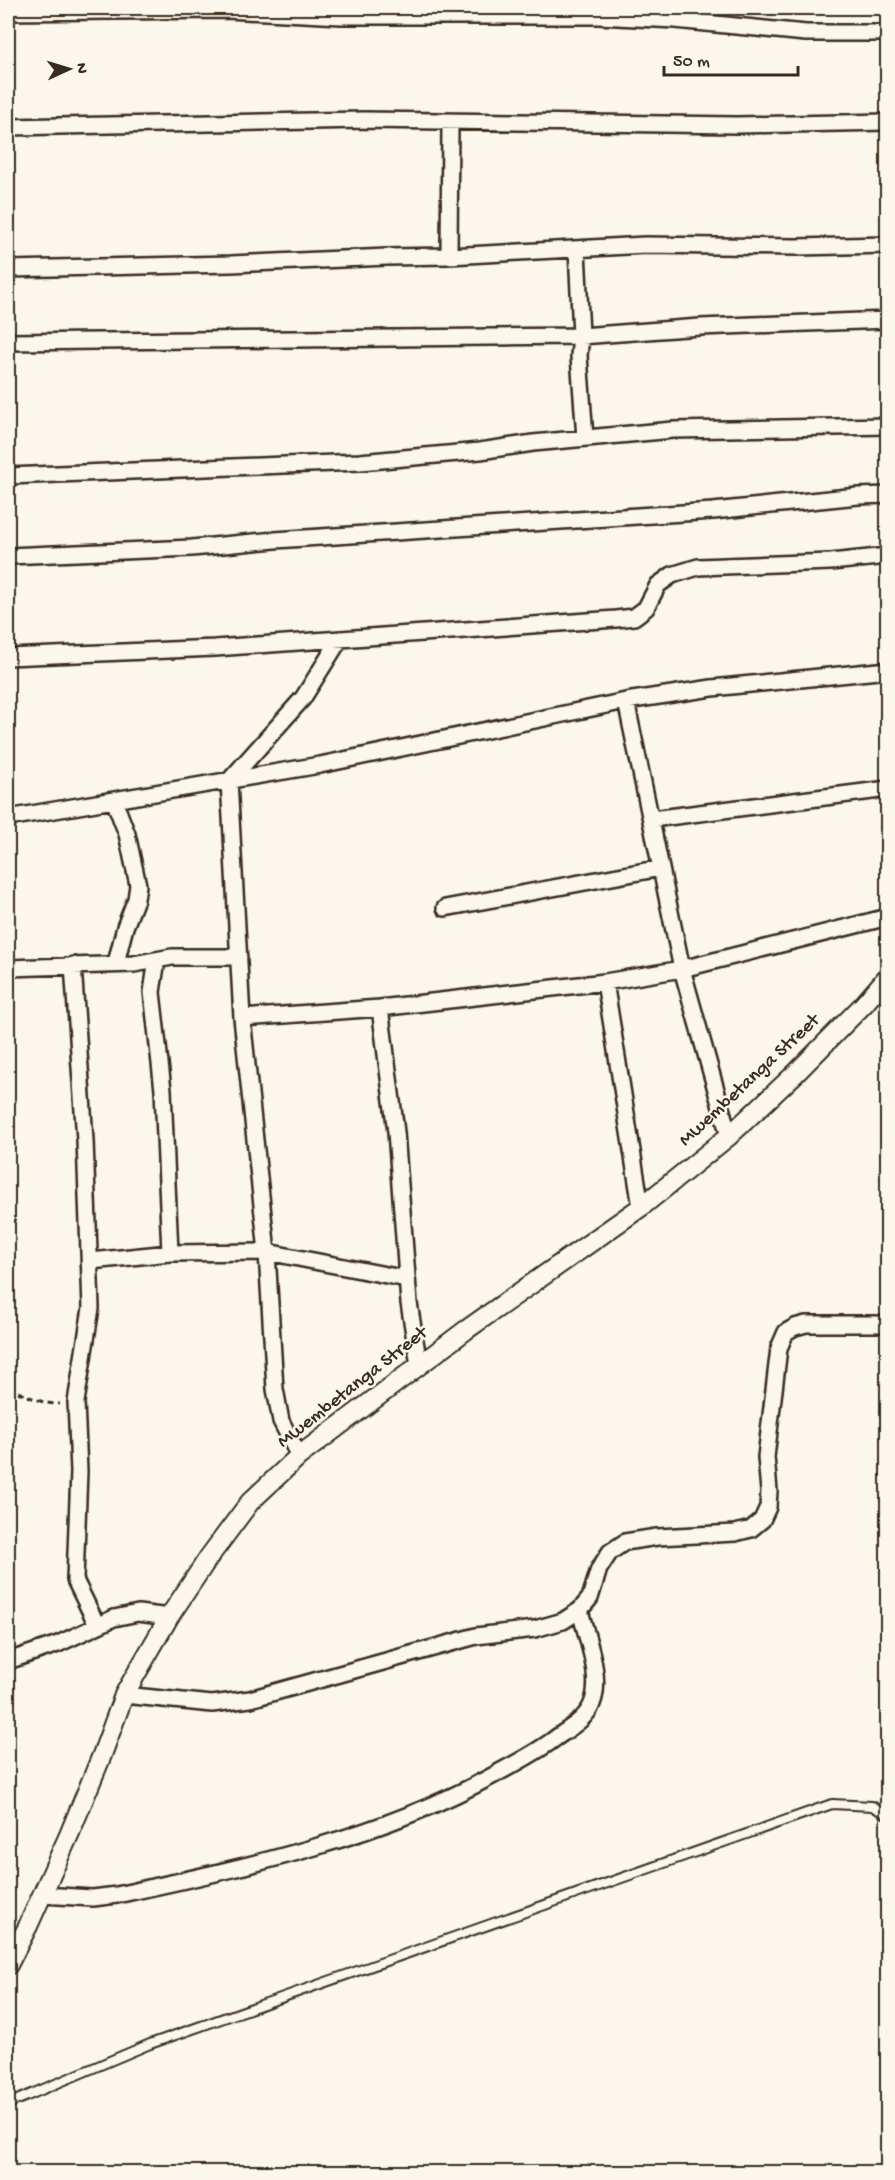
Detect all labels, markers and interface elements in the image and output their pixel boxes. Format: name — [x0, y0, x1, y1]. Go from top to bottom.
north arrow — [39, 39, 99, 99]
scale bar — [664, 39, 798, 77]
text: 50 m — [673, 52, 710, 73]
text: N — [71, 62, 90, 75]
street label: Mwembetanga Street — [675, 1009, 827, 1152]
street label: Mwembetanga Street — [273, 1321, 434, 1454]

